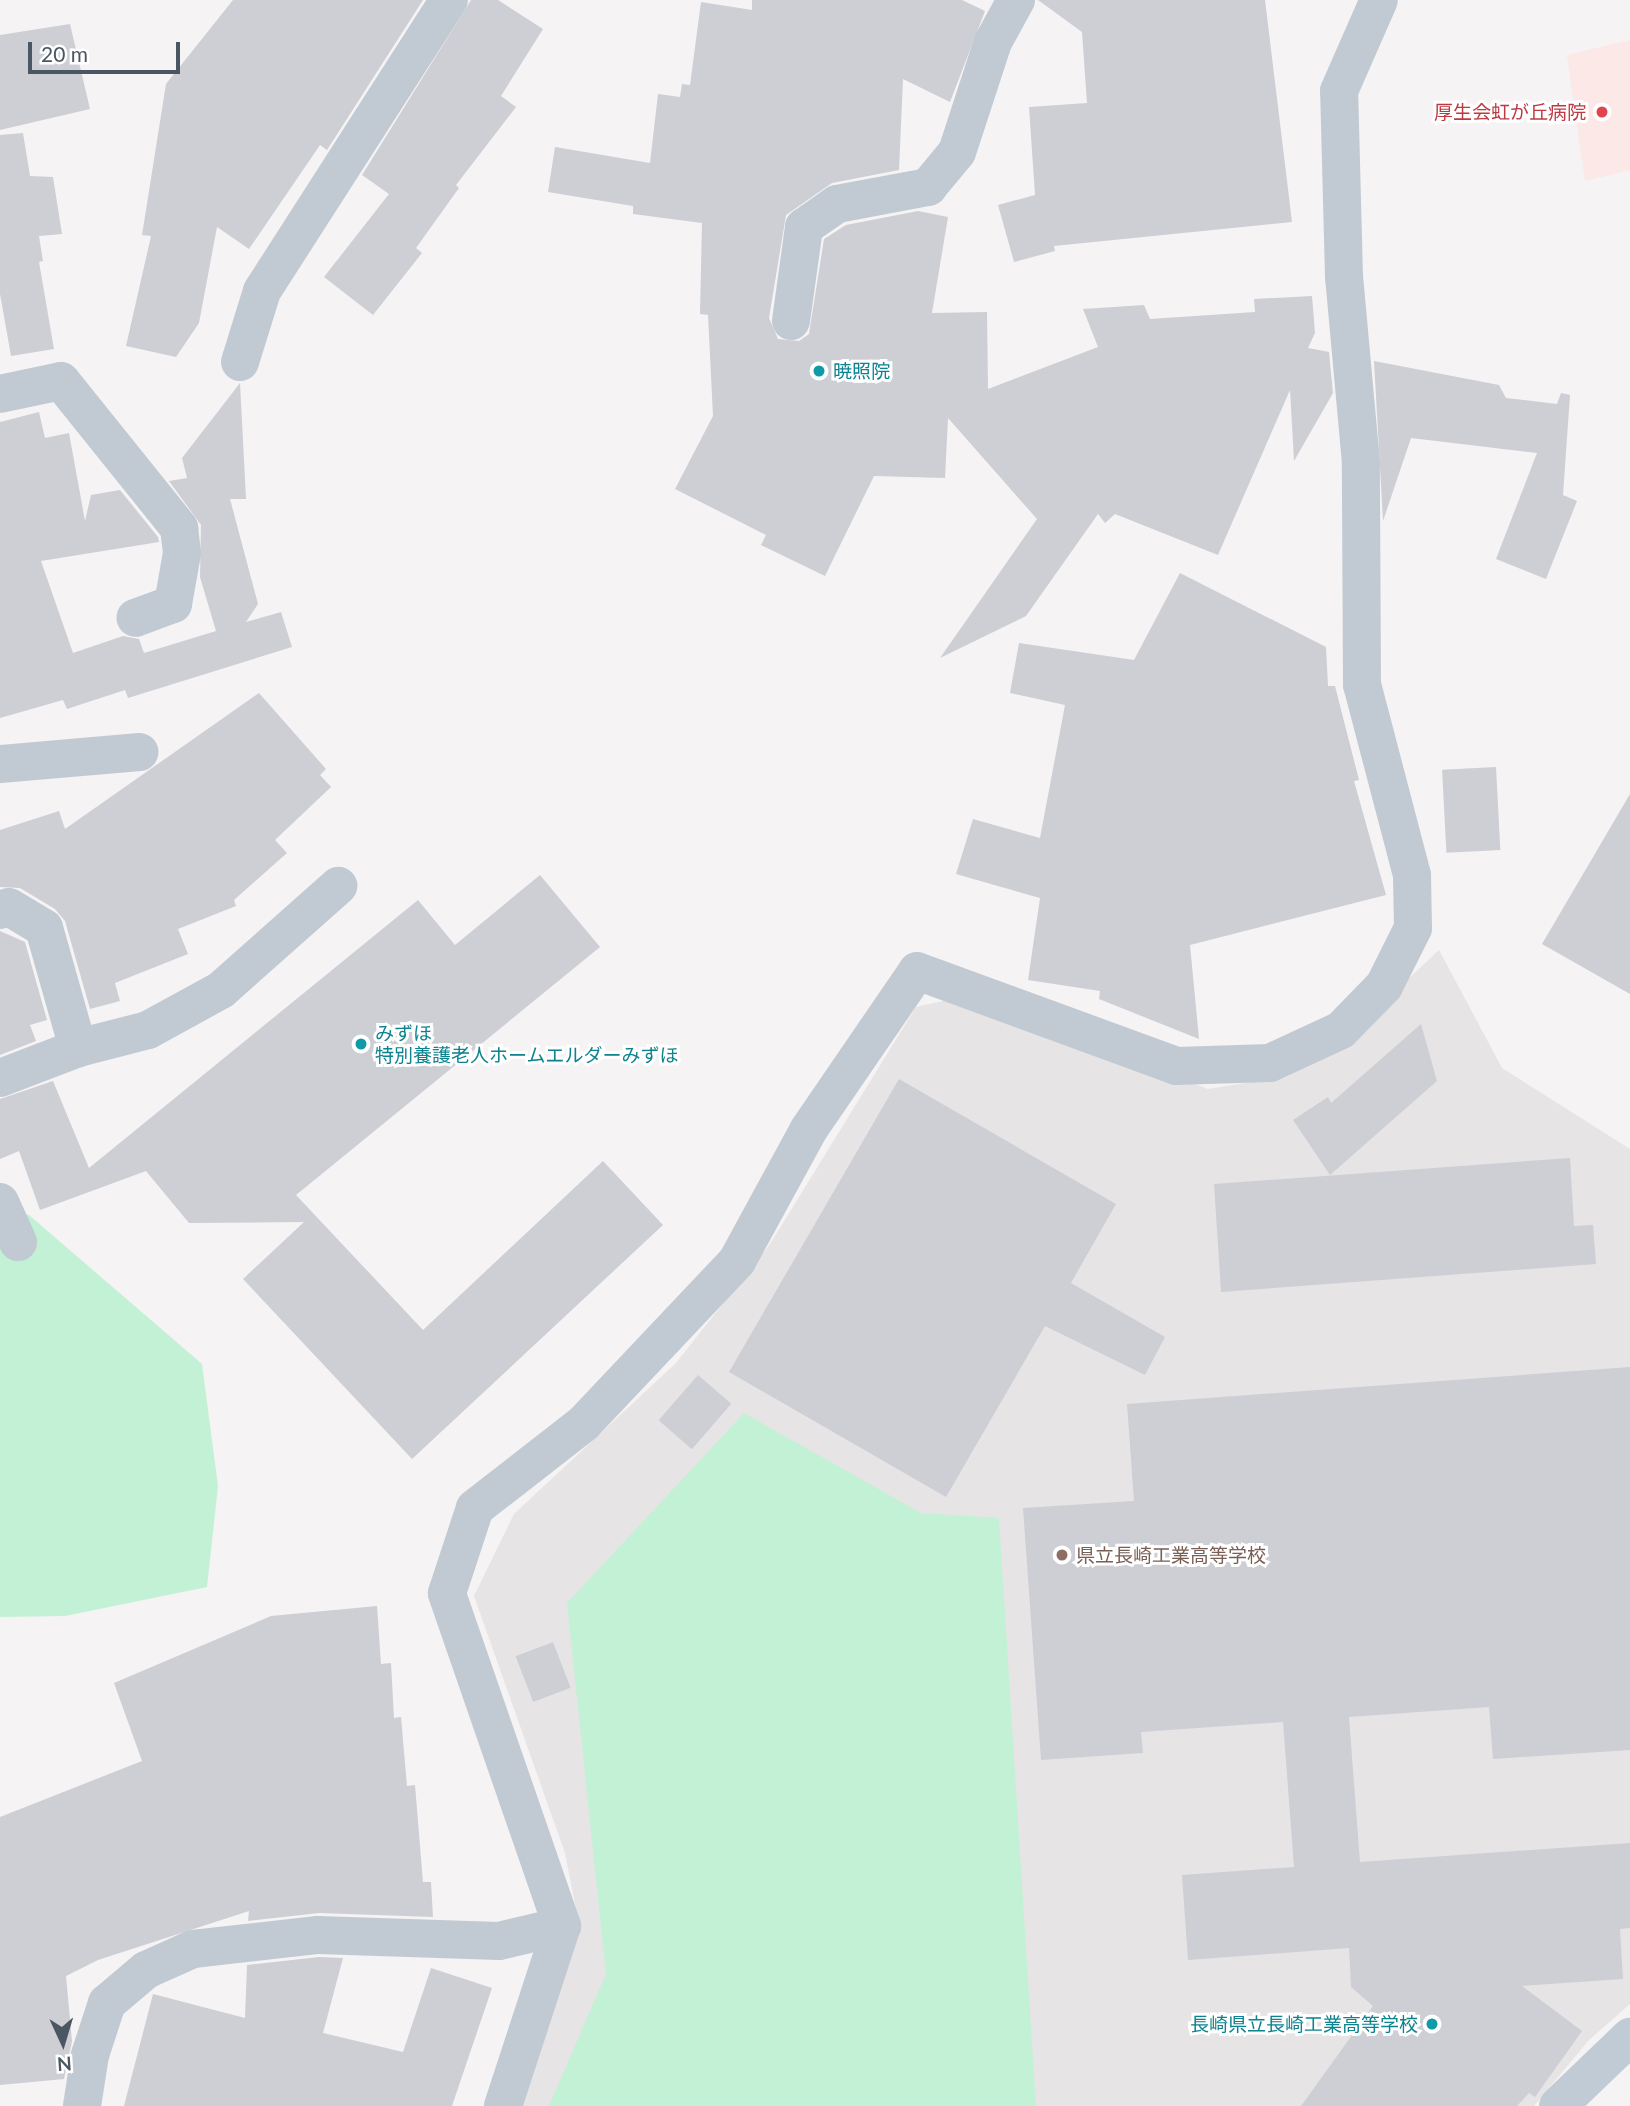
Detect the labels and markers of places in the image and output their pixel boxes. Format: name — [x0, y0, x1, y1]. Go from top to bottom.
place label: 厚生会虹が丘病院 — [1434, 101, 1586, 123]
marker: 厚生会虹が丘病院 — [1592, 102, 1612, 122]
place label: 暁照院 — [833, 360, 890, 382]
marker: 暁照院 — [811, 363, 827, 379]
place label: みずほ 特別養護老人ホームエルダーみずほ — [375, 1022, 679, 1066]
marker: みずほ 特別養護老人ホームエルダーみずほ — [353, 1036, 369, 1052]
place label: 県立長崎工業高等学校 — [1076, 1544, 1266, 1566]
marker: 県立長崎工業高等学校 — [1054, 1547, 1070, 1563]
place label: 長崎県立長崎工業高等学校 — [1190, 2013, 1418, 2035]
marker: 長崎県立長崎工業高等学校 — [1424, 2016, 1440, 2032]

